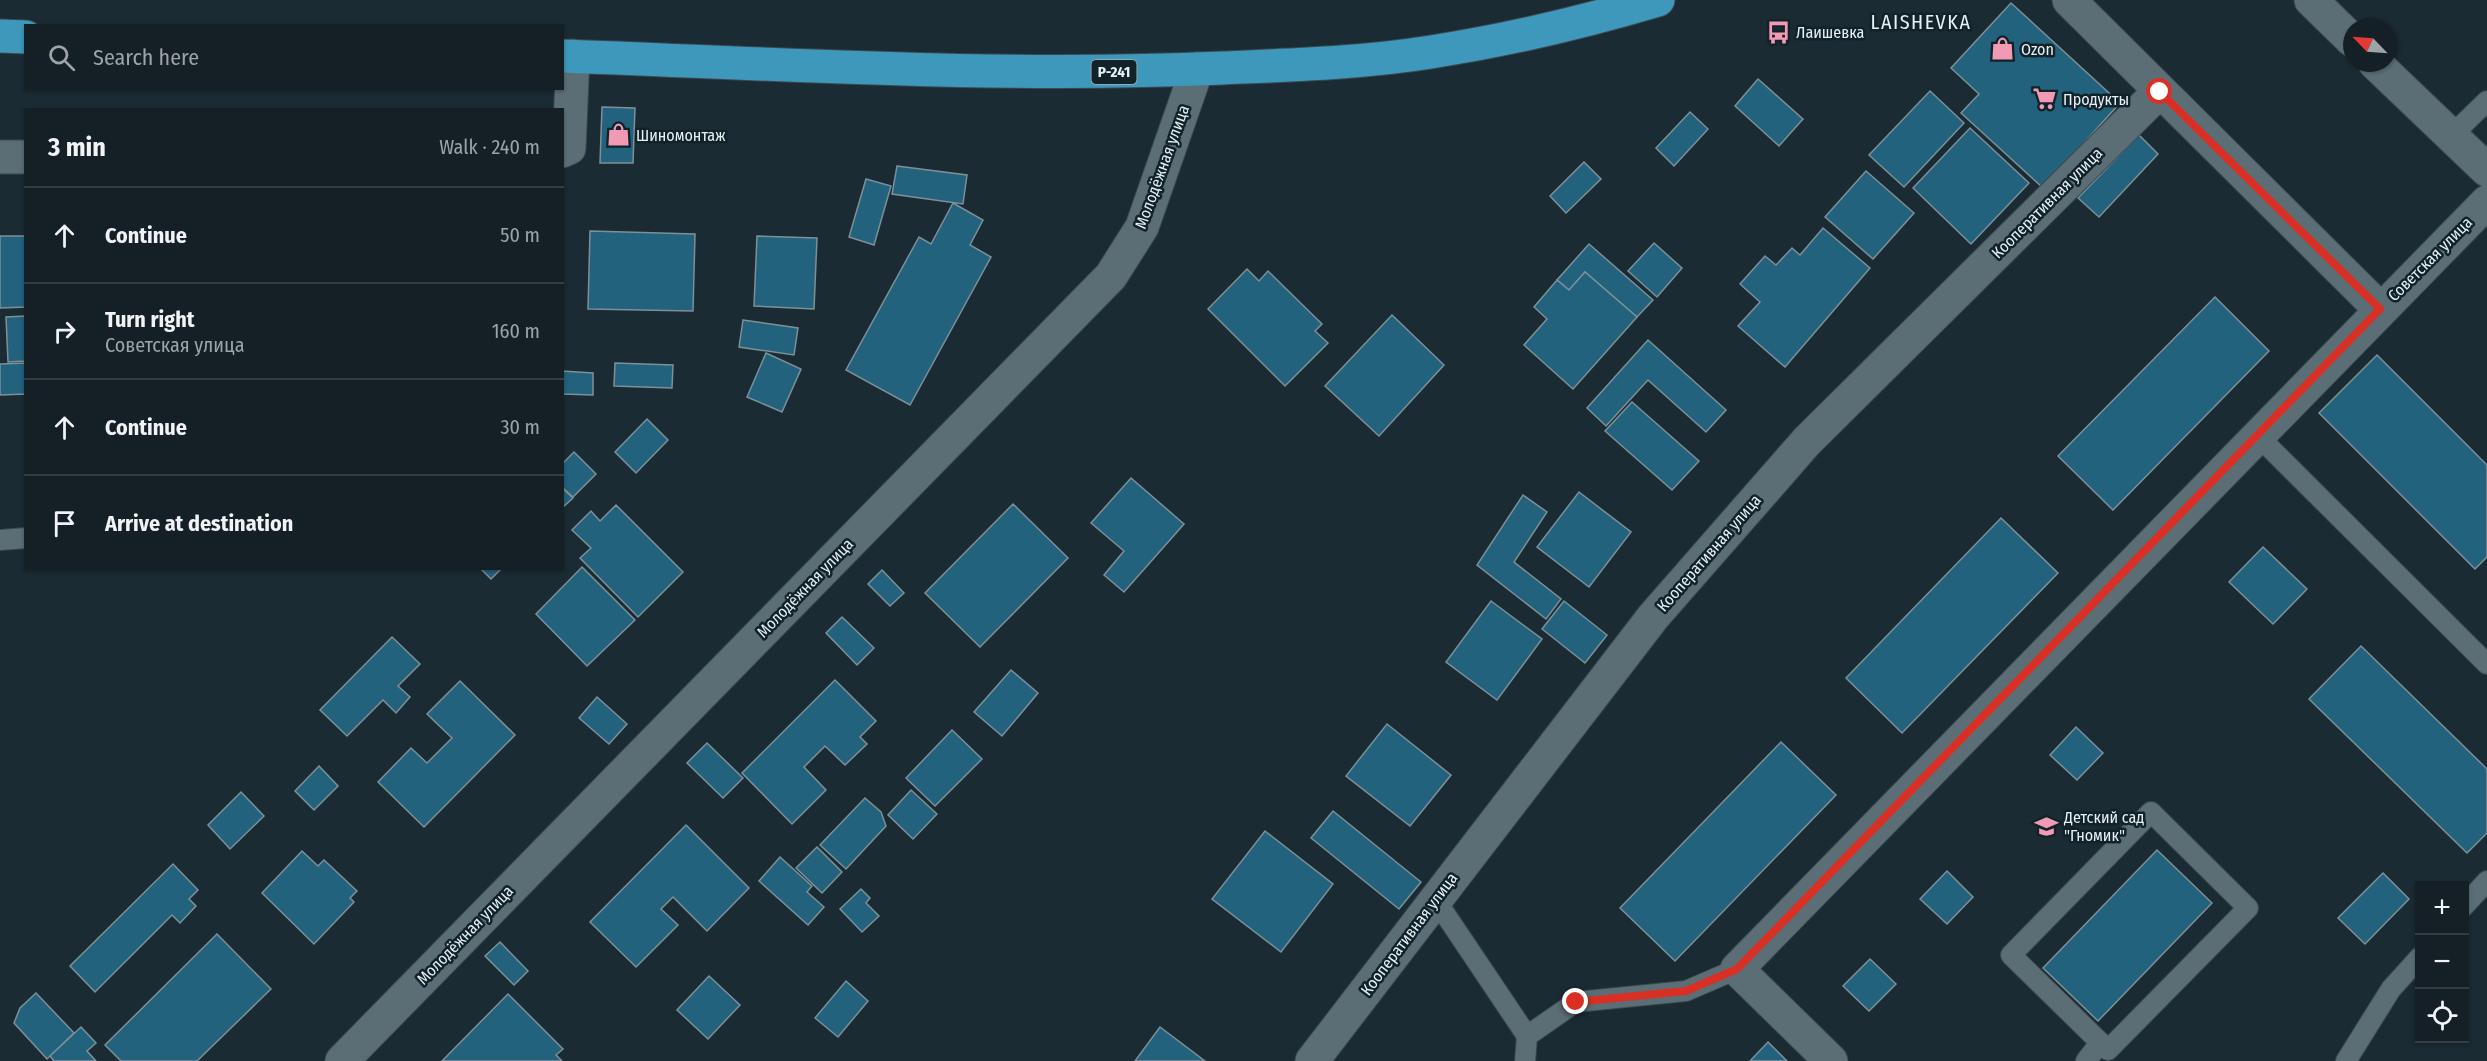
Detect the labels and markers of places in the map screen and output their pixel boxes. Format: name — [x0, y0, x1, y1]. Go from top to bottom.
bus stop icon: Лаишевка — [1765, 19, 1791, 45]
place label: Лаишевка — [1796, 23, 1864, 42]
shop icon: Ozon — [1990, 36, 2016, 62]
place label: Ozon — [2021, 40, 2054, 59]
supermarket icon: Продукты — [2032, 86, 2058, 112]
place label: Продукты — [2063, 90, 2129, 109]
shop icon: Шиномонтаж — [605, 122, 631, 148]
place label: Шиномонтаж — [636, 126, 726, 145]
place label: Детский сад "Гномик" — [2063, 808, 2144, 845]
school or university icon: Детский сад "Гномик" — [2033, 813, 2059, 839]

